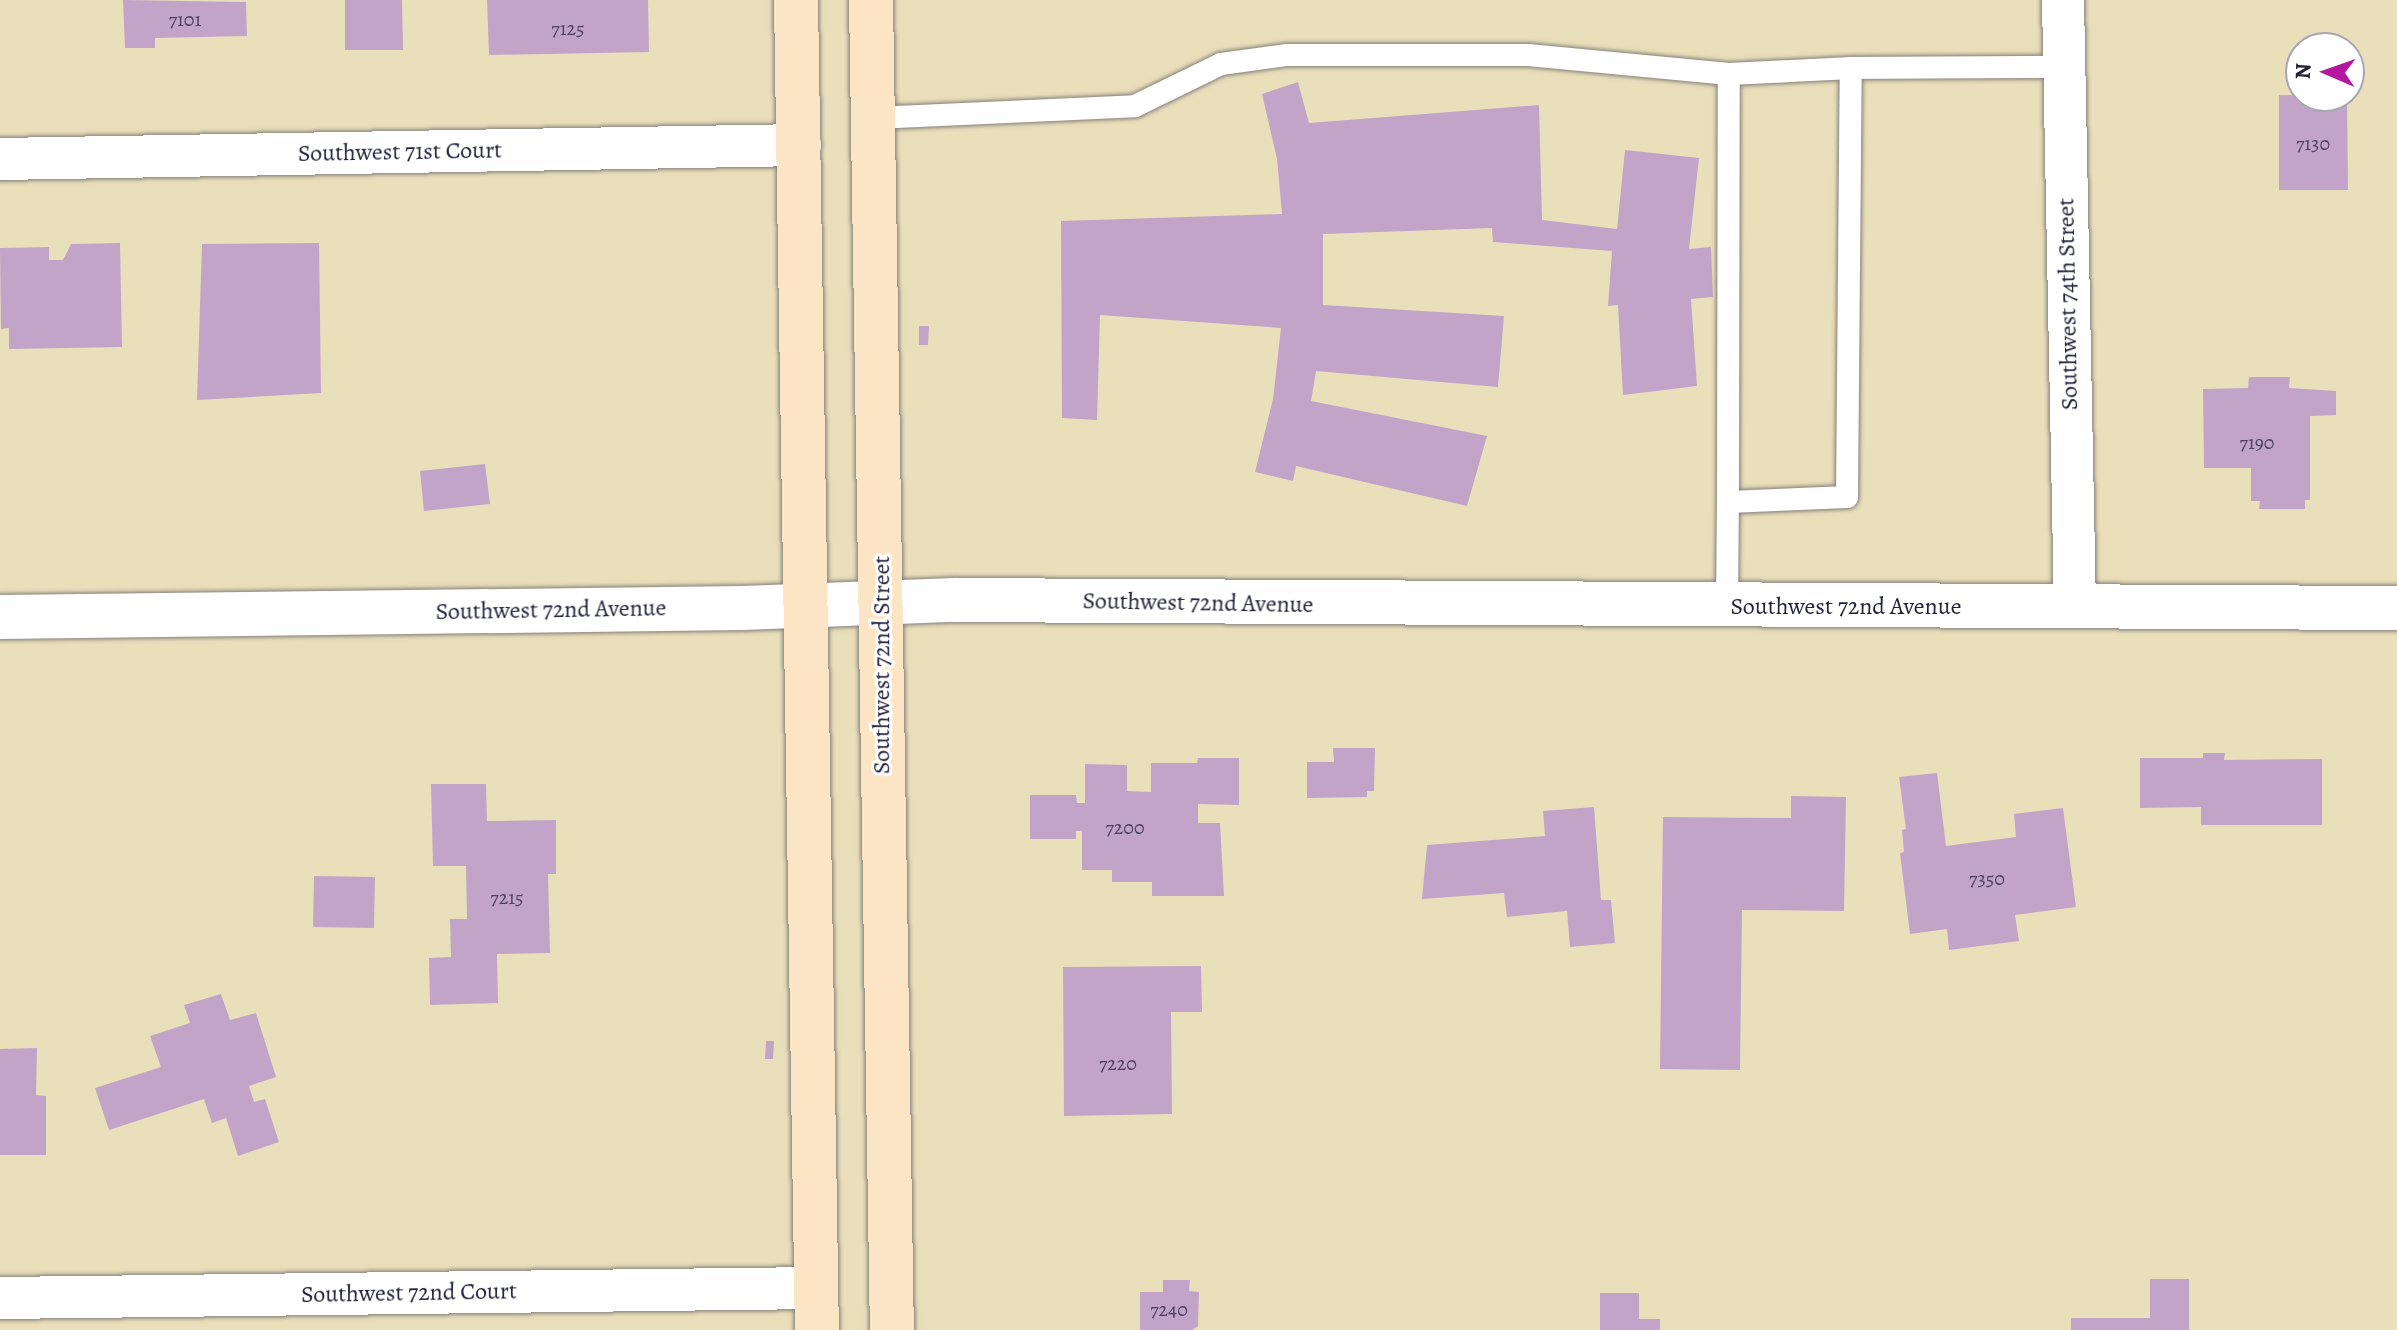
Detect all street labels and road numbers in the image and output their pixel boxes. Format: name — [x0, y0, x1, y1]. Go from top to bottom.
street label: Southwest 71st Court — [298, 136, 502, 168]
street label: Southwest 74th Street — [2052, 198, 2084, 410]
street label: Southwest 72nd Street — [868, 556, 896, 774]
street label: Southwest 72nd Avenue — [1082, 587, 1314, 619]
street label: Southwest 72nd Avenue — [1731, 593, 1961, 621]
street label: Southwest 72nd Avenue — [435, 594, 667, 626]
street label: Southwest 72nd Court — [301, 1277, 517, 1309]

